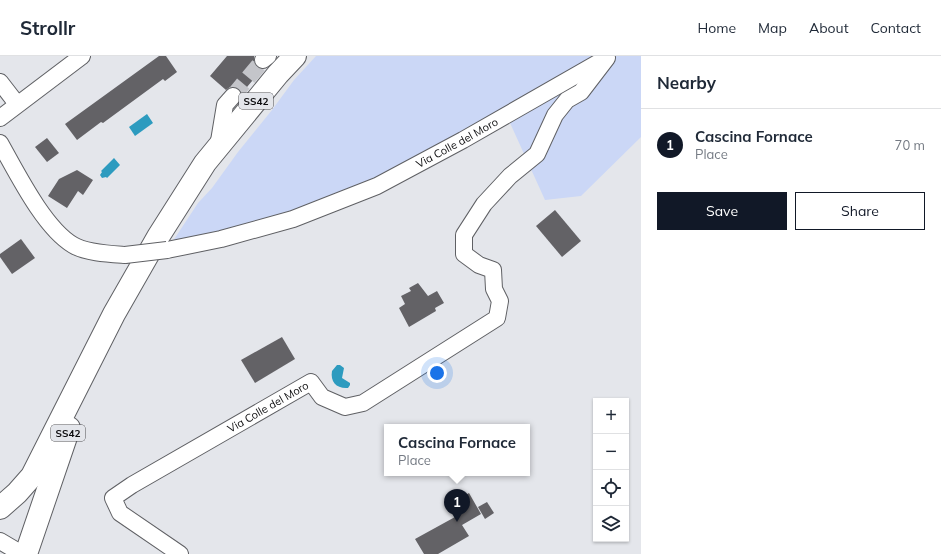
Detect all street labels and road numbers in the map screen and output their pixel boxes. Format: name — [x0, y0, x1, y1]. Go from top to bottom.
road number: SS42 — [239, 93, 273, 109]
street label: Via Colle del Moro — [414, 115, 500, 171]
street label: Via Colle del Moro — [225, 378, 311, 436]
road number: SS42 — [51, 425, 85, 441]

